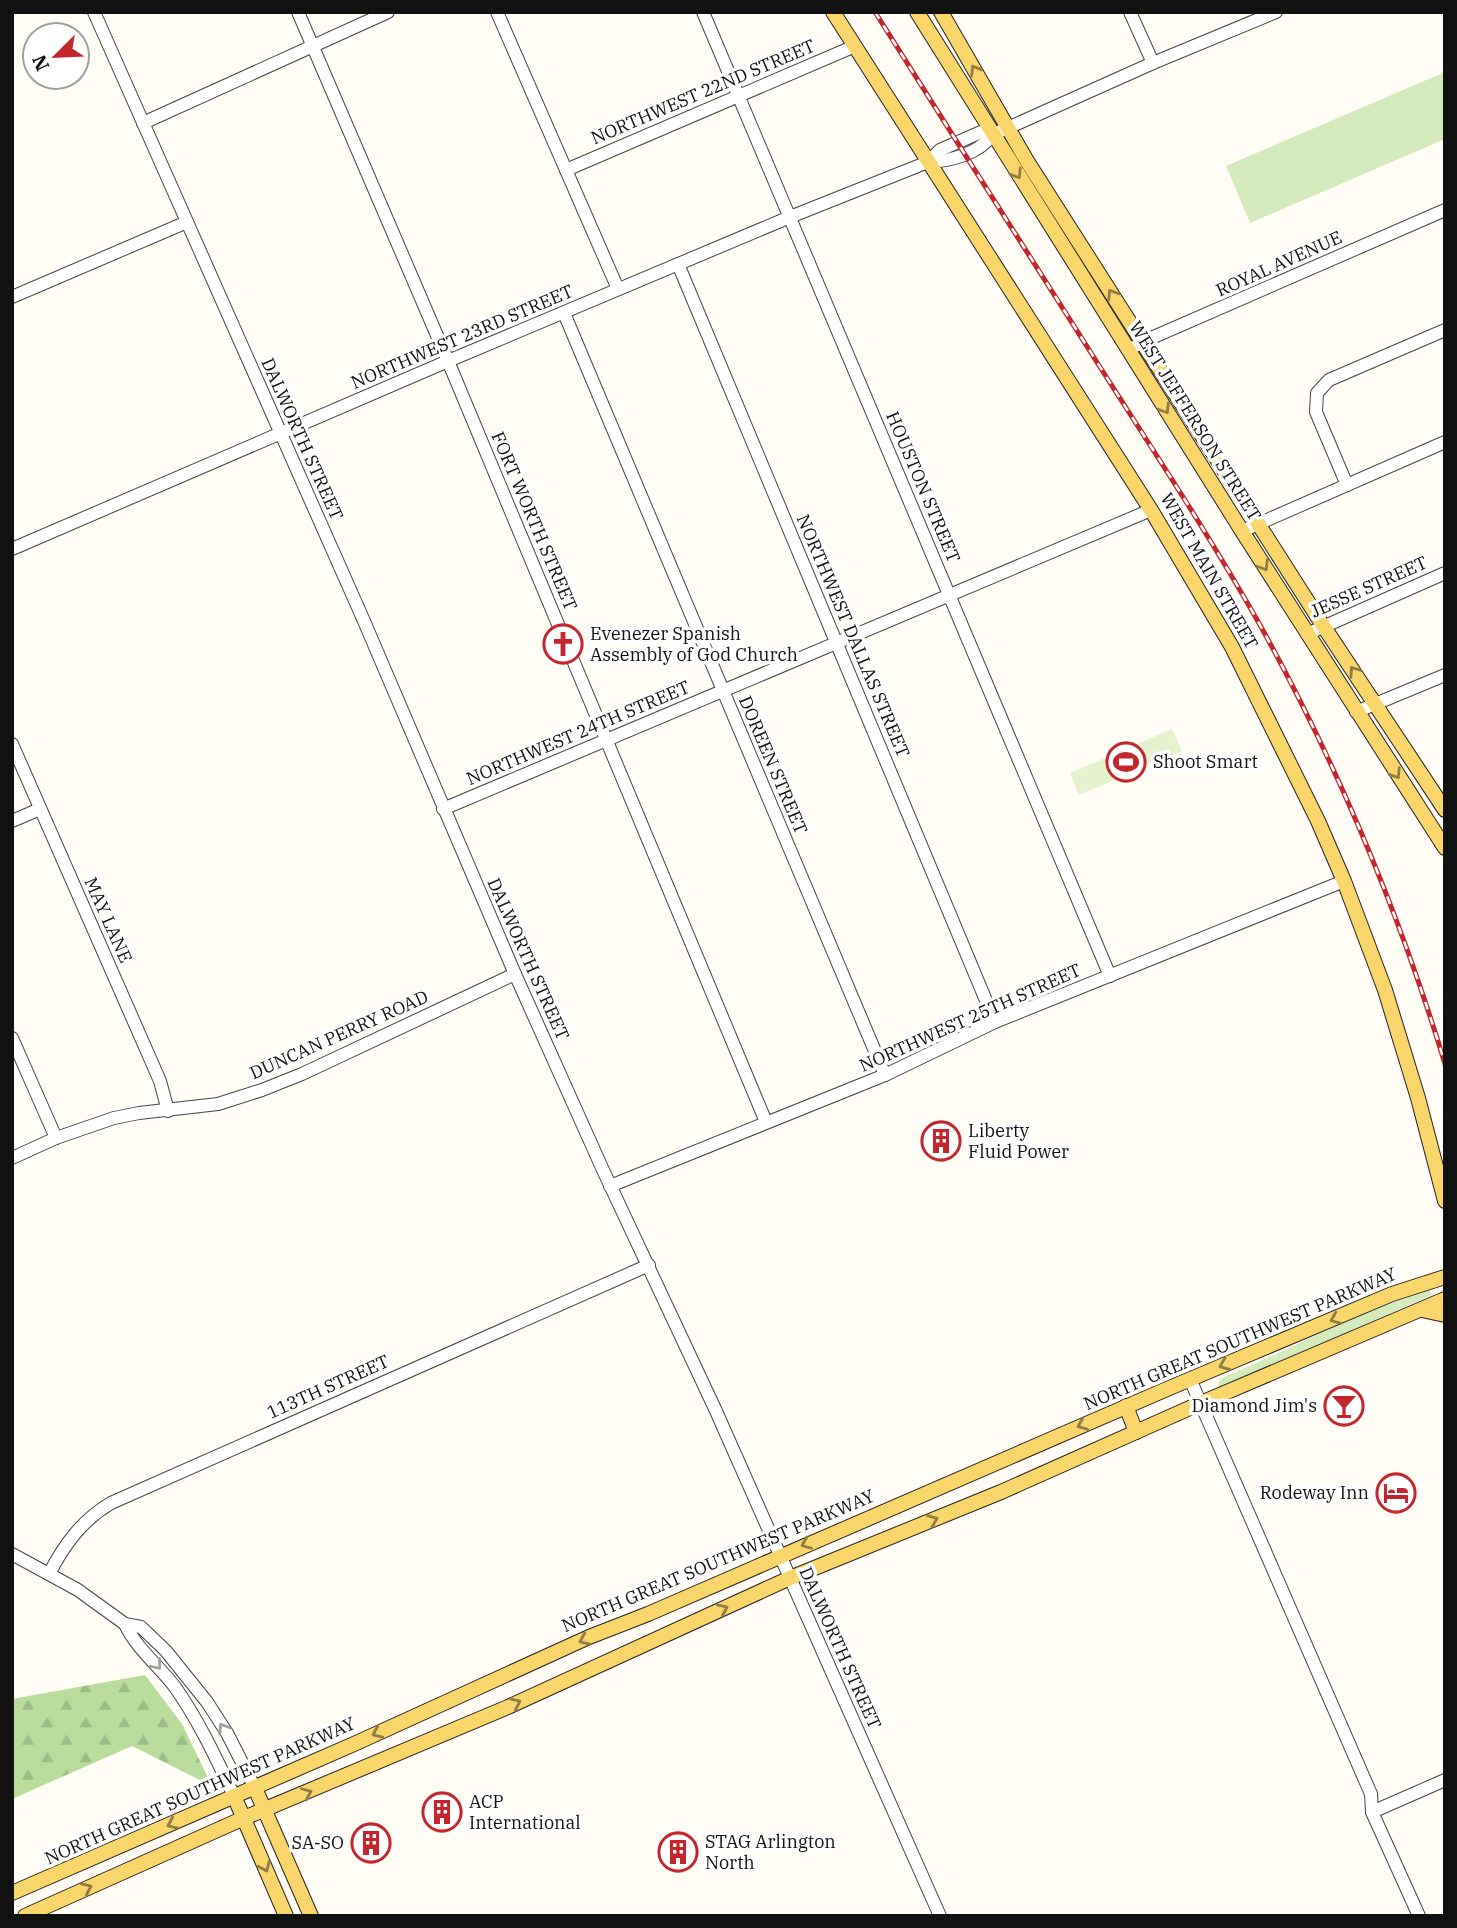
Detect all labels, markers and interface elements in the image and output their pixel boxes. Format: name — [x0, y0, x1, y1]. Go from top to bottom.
north arrow — [21, 21, 91, 91]
street label: NORTHWEST 22ND STREET — [587, 34, 819, 149]
text: N — [26, 51, 54, 75]
one-way arrow — [971, 65, 984, 78]
one-way arrow — [1008, 166, 1021, 179]
street label: ROYAL AVENUE — [1212, 225, 1345, 302]
street label: NORTHWEST 23RD STREET — [347, 279, 577, 394]
one-way arrow — [1108, 289, 1121, 302]
street label: WEST JEFFERSON STREET — [1124, 316, 1267, 525]
street label: DALWORTH STREET — [256, 354, 349, 524]
one-way arrow — [1156, 402, 1169, 415]
street label: HOUSTON STREET — [881, 408, 966, 566]
street label: FORT WORTH STREET — [486, 428, 583, 614]
street label: WEST MAIN STREET — [1155, 488, 1264, 653]
street label: NORTHWEST DALLAS STREET — [792, 511, 915, 761]
street label: JESSE STREET — [1307, 550, 1431, 623]
one-way arrow — [1256, 558, 1268, 571]
place label: Evenezer Spanish Assembly of God Church — [590, 622, 798, 666]
church icon: Evenezer Spanish Assembly of God Church — [542, 623, 584, 665]
one-way arrow — [1350, 666, 1362, 679]
street label: NORTHWEST 24TH STREET — [463, 675, 693, 790]
street label: DOREEN STREET — [734, 692, 813, 838]
sports icon: Shoot Smart — [1105, 741, 1147, 783]
place label: Shoot Smart — [1153, 750, 1258, 773]
one-way arrow — [1388, 766, 1400, 779]
street label: MAY LANE — [79, 873, 138, 966]
street label: DALWORTH STREET — [482, 874, 575, 1044]
street label: NORTHWEST 25TH STREET — [855, 958, 1084, 1077]
street label: DUNCAN PERRY ROAD — [246, 985, 432, 1084]
place label: Liberty Fluid Power — [968, 1119, 1069, 1163]
building icon: Liberty Fluid Power — [920, 1120, 962, 1162]
street label: NORTH GREAT SOUTHWEST PARKWAY — [1080, 1262, 1400, 1415]
one-way arrow — [1330, 1310, 1342, 1324]
street label: 113TH STREET — [263, 1349, 393, 1424]
one-way arrow — [1218, 1357, 1231, 1371]
bar icon: Diamond Jim's — [1323, 1385, 1365, 1427]
place label: Diamond Jim's — [1191, 1394, 1317, 1417]
one-way arrow — [1077, 1417, 1090, 1431]
hotel icon: Rodeway Inn — [1375, 1472, 1417, 1514]
place label: Rodeway Inn — [1260, 1481, 1369, 1504]
street label: NORTH GREAT SOUTHWEST PARKWAY — [558, 1484, 878, 1637]
one-way arrow — [926, 1515, 938, 1529]
one-way arrow — [800, 1536, 812, 1550]
street label: DALWORTH STREET — [794, 1563, 887, 1733]
one-way arrow — [716, 1603, 728, 1617]
one-way arrow — [579, 1631, 591, 1645]
one-way arrow — [149, 1657, 161, 1670]
one-way arrow — [509, 1697, 521, 1711]
street label: NORTH GREAT SOUTHWEST PARKWAY — [41, 1711, 359, 1870]
one-way arrow — [218, 1722, 231, 1735]
one-way arrow — [372, 1725, 384, 1739]
one-way arrow — [300, 1787, 312, 1801]
place label: ACP International — [469, 1790, 581, 1834]
building icon: ACP International — [421, 1791, 463, 1833]
one-way arrow — [166, 1816, 179, 1830]
building icon: SA-SO — [350, 1822, 392, 1864]
place label: STAG Arlington North — [705, 1830, 836, 1874]
place label: SA-SO — [292, 1831, 344, 1854]
building icon: STAG Arlington North — [657, 1831, 699, 1873]
one-way arrow — [257, 1860, 271, 1872]
one-way arrow — [80, 1882, 92, 1896]

